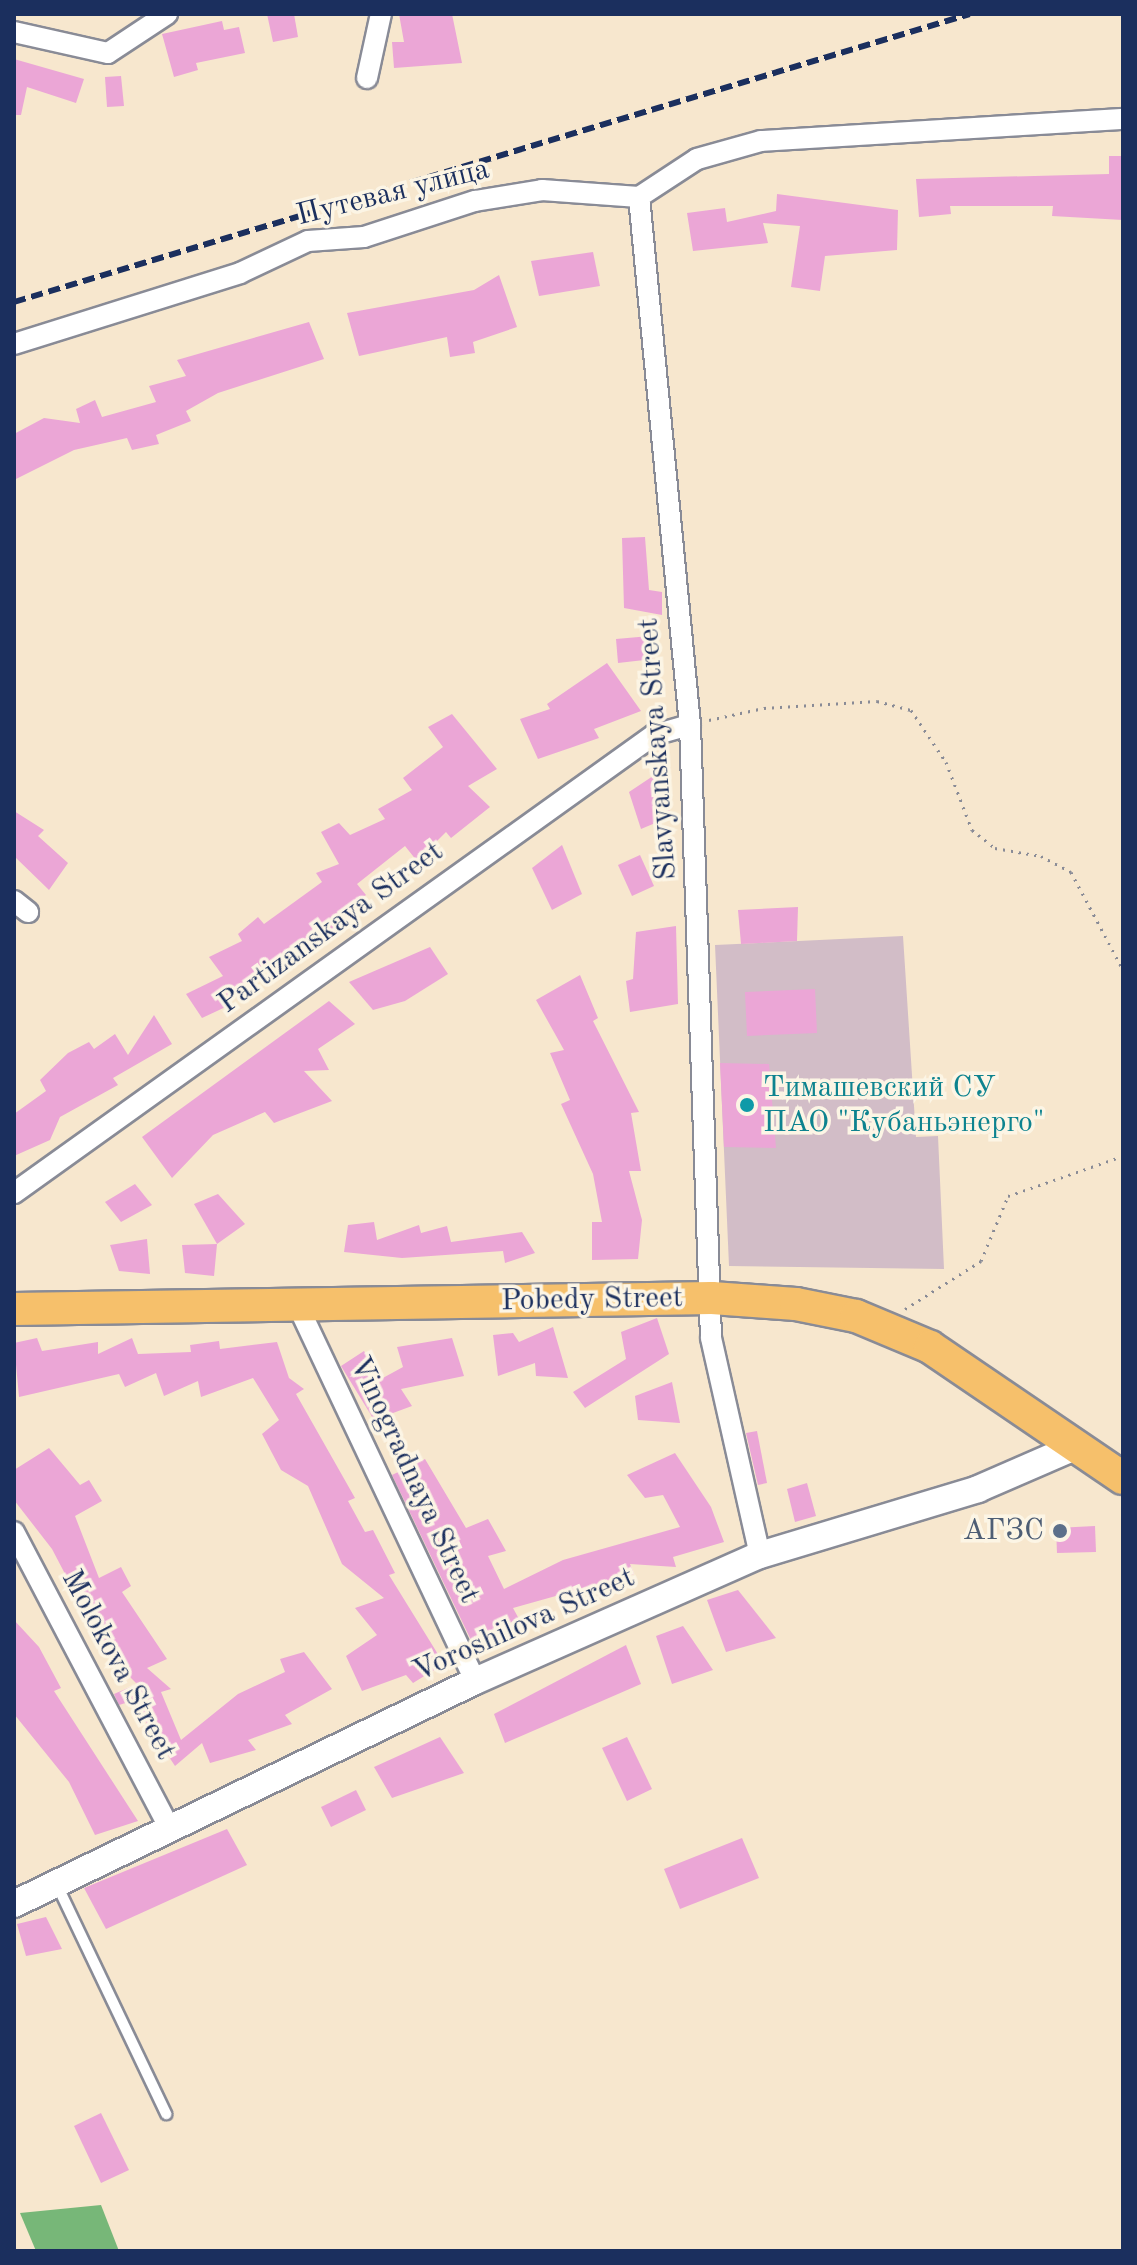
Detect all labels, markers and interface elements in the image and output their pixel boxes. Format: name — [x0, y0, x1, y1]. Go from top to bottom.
street label: Путевая улица — [293, 152, 493, 234]
street label: Slavyanskaya Street — [631, 617, 685, 881]
street label: Partizanskaya Street — [211, 834, 451, 1022]
place label: Тимашевский СУ ПАО "Кубаньэнерго" — [763, 1070, 1045, 1140]
marker: Тимашевский СУ ПАО "Кубаньэнерго" — [738, 1096, 756, 1114]
street label: Pobedy Street — [501, 1280, 683, 1320]
street label: Vinogradnaya Street — [341, 1351, 487, 1609]
place label: АГЗС — [963, 1513, 1044, 1549]
marker: АГЗС — [1051, 1522, 1069, 1540]
street label: Voroshilova Street — [407, 1560, 641, 1690]
street label: Molokova Street — [53, 1564, 183, 1766]

